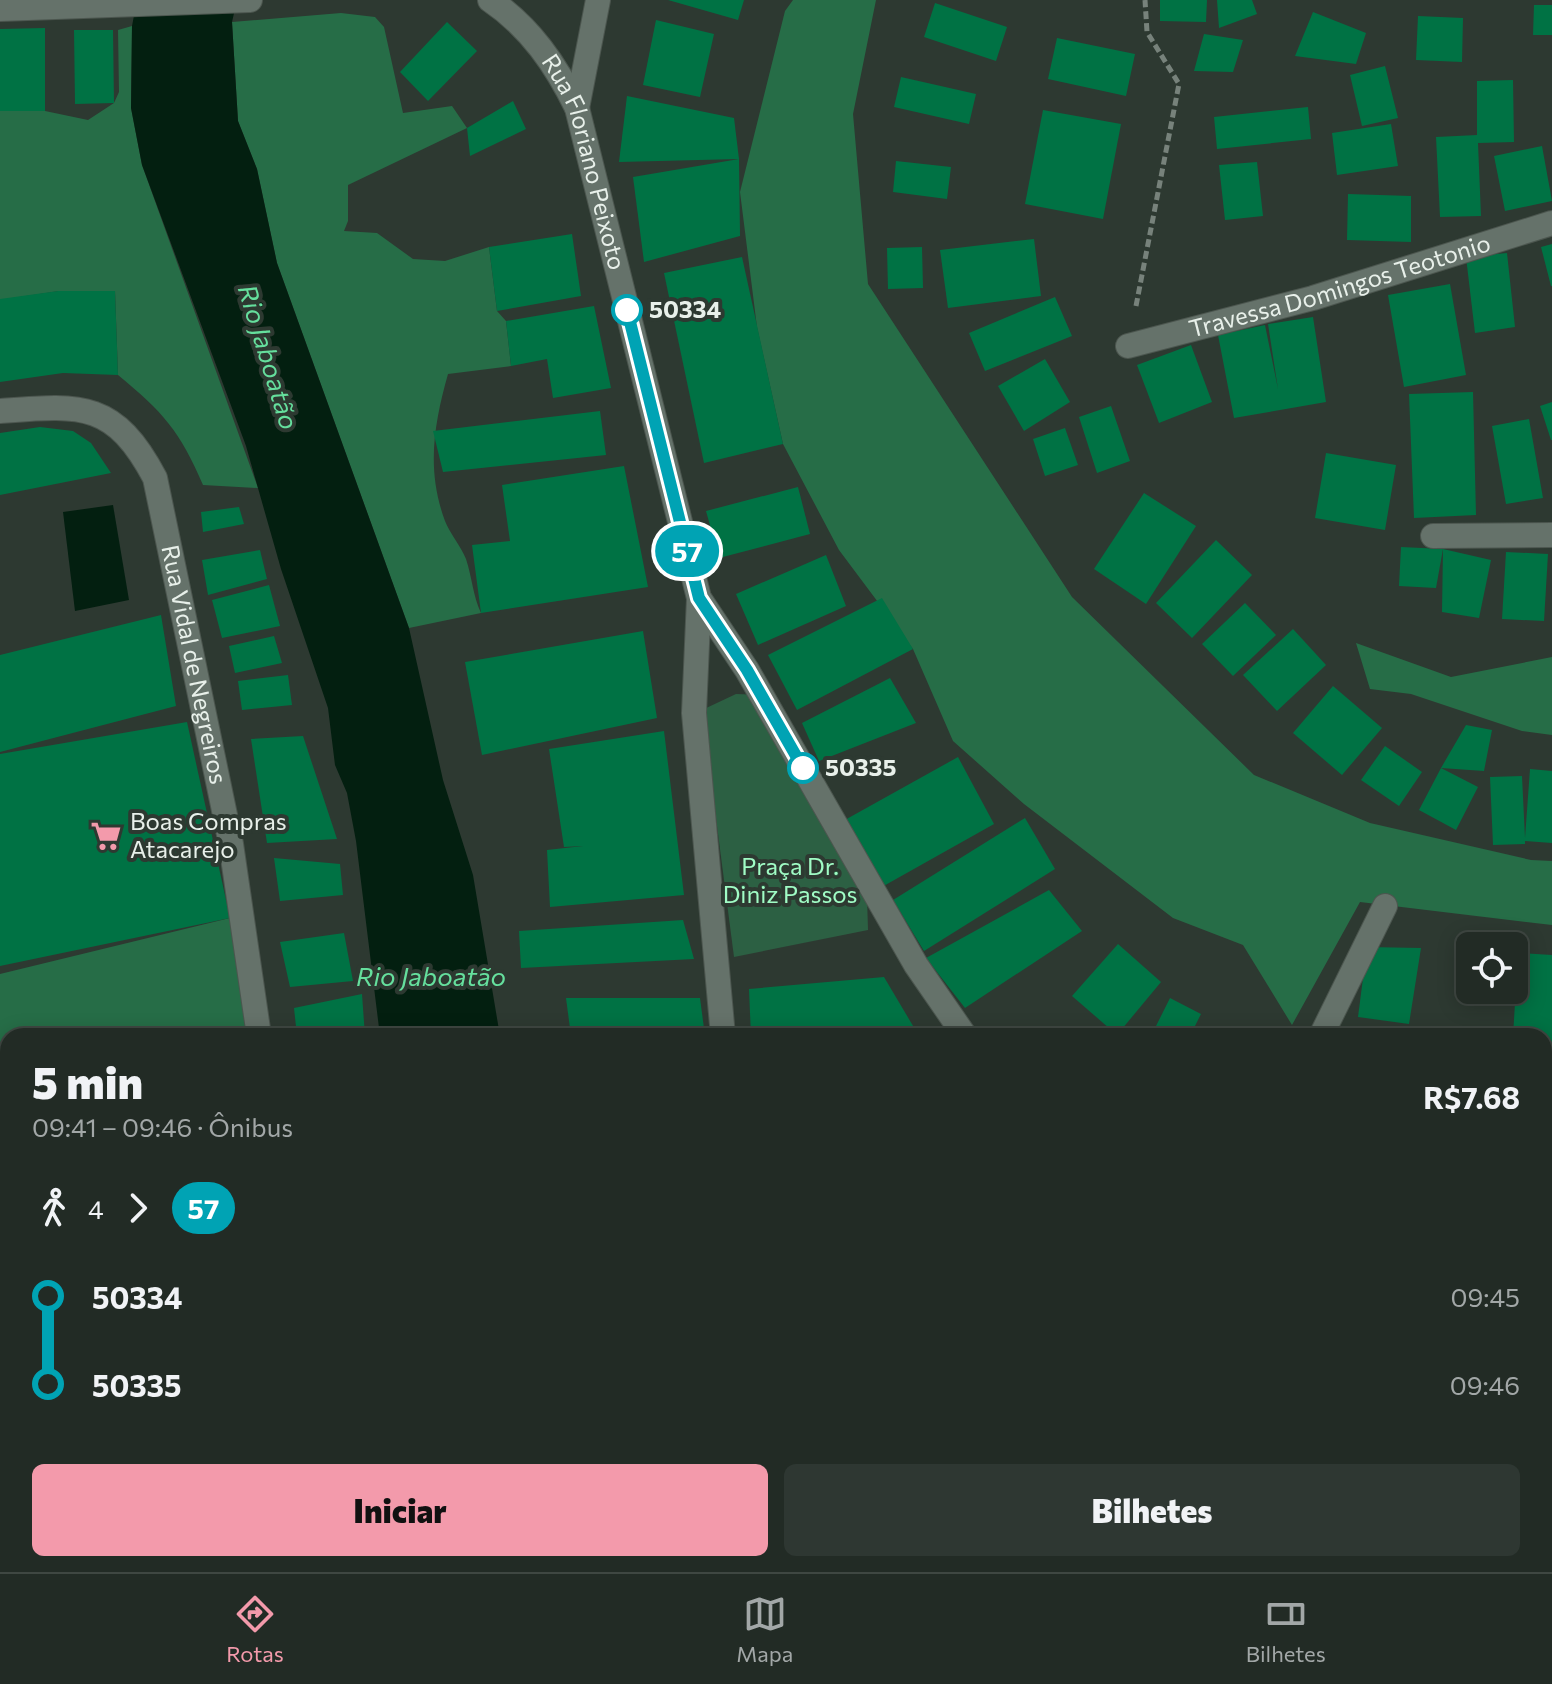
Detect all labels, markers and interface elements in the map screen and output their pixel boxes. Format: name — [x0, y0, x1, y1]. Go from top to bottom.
street label: Rua Floriano Peixoto — [537, 48, 633, 273]
street label: Travessa Domingos Teotonio — [1186, 227, 1494, 343]
water label: Rio Jaboatão — [233, 280, 306, 433]
place label: 50334 — [649, 294, 722, 323]
marker: 50334 — [612, 295, 642, 325]
line badge: 57 — [651, 525, 723, 577]
text: 57 — [671, 534, 703, 568]
street label: Rua Vidal de Negreiros — [156, 542, 234, 786]
place label: 50335 — [825, 752, 897, 781]
marker: 50335 — [788, 753, 818, 783]
place label: Boas Compras Atacarejo — [130, 806, 287, 863]
supermarket icon: Boas Compras Atacarejo — [89, 819, 123, 853]
park label: Praça Dr. Diniz Passos — [723, 851, 857, 908]
map controls — [1456, 932, 1528, 1004]
button: locate — [1456, 932, 1528, 1004]
water label: Rio Jaboatão — [356, 960, 506, 991]
text: 5 min — [32, 1054, 143, 1108]
text: R$7.68 — [1423, 1078, 1520, 1115]
text: 09:41 – 09:46 · Ônibus — [32, 1111, 293, 1142]
icon: walk — [32, 1186, 76, 1230]
icon: forward — [116, 1186, 160, 1230]
text: 57 — [188, 1191, 219, 1225]
text: 4 — [88, 1193, 104, 1224]
text: 50334 — [92, 1278, 182, 1315]
text: 09:45 — [1451, 1281, 1520, 1312]
text: 50335 — [92, 1366, 182, 1403]
text: 09:46 — [1450, 1369, 1520, 1400]
button: Iniciar — [32, 1464, 768, 1556]
button: Bilhetes — [784, 1464, 1520, 1556]
tab: Rotas — [226, 1592, 284, 1667]
tab: Mapa — [736, 1592, 793, 1667]
tab: Bilhetes — [1246, 1592, 1326, 1667]

